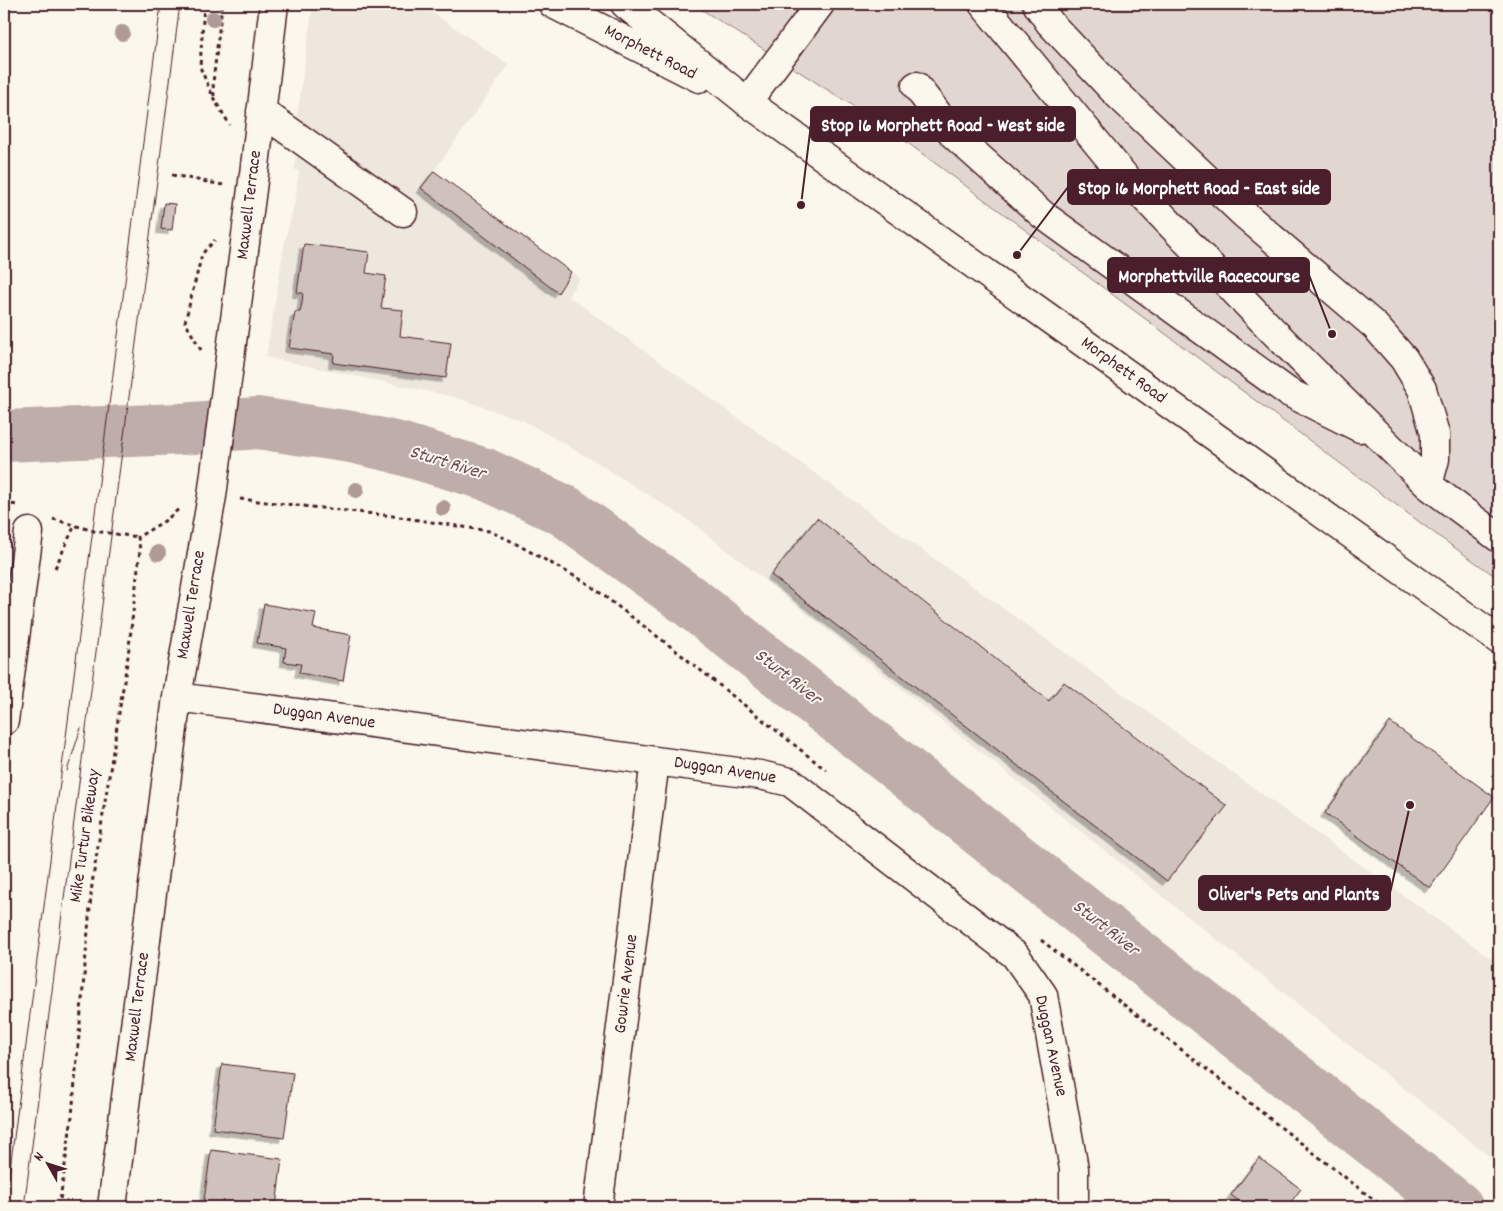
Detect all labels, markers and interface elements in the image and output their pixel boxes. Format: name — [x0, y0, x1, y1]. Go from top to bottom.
street label: Morphett Road — [599, 19, 701, 87]
callout: Stop 16 Morphett Road - West side — [811, 107, 1075, 141]
text: Stop 16 Morphett Road - West side — [821, 114, 1065, 141]
street label: Maxwell Terrace — [231, 149, 269, 261]
callout: Stop 16 Morphett Road - East side — [1068, 170, 1330, 204]
text: Stop 16 Morphett Road - East side — [1078, 177, 1320, 204]
callout: Morphettville Racecourse — [1108, 258, 1309, 292]
text: Morphettville Racecourse — [1118, 265, 1300, 292]
street label: Morphett Road — [1075, 331, 1171, 411]
water label: Sturt River — [406, 440, 490, 489]
street label: Maxwell Terrace — [171, 549, 213, 661]
water label: Sturt River — [748, 643, 828, 714]
street label: Duggan Avenue — [271, 697, 377, 737]
street label: Duggan Avenue — [672, 751, 778, 791]
street label: Mike Turtur Bikeway — [64, 767, 108, 904]
callout: Oliver's Pets and Plants — [1199, 876, 1390, 910]
text: Oliver's Pets and Plants — [1208, 883, 1380, 910]
water label: Sturt River — [1066, 894, 1146, 965]
street label: Gowrie Avenue — [609, 933, 646, 1035]
street label: Maxwell Terrace — [119, 951, 157, 1063]
street label: Duggan Avenue — [1027, 993, 1073, 1099]
north arrow — [22, 1138, 72, 1188]
text: N — [30, 1148, 49, 1166]

